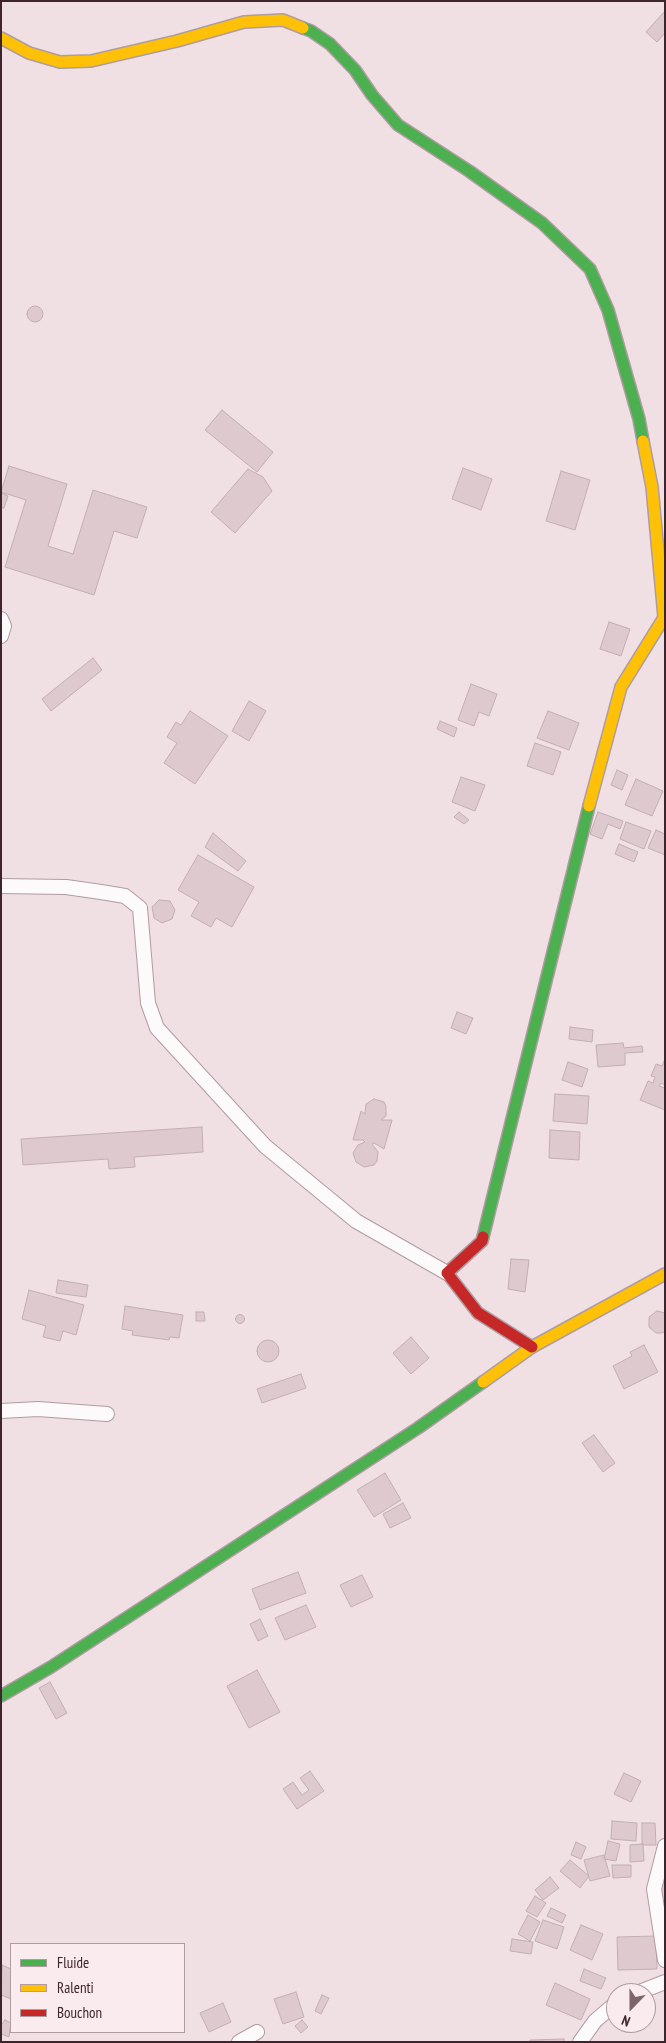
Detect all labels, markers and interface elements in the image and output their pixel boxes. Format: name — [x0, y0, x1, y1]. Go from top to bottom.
legend — [10, 1943, 185, 2033]
text: Fluide — [57, 1953, 89, 1972]
text: Ralenti — [57, 1978, 94, 1997]
north arrow — [606, 1983, 656, 2033]
text: Bouchon — [57, 2003, 102, 2022]
text: N — [619, 2011, 633, 2031]

